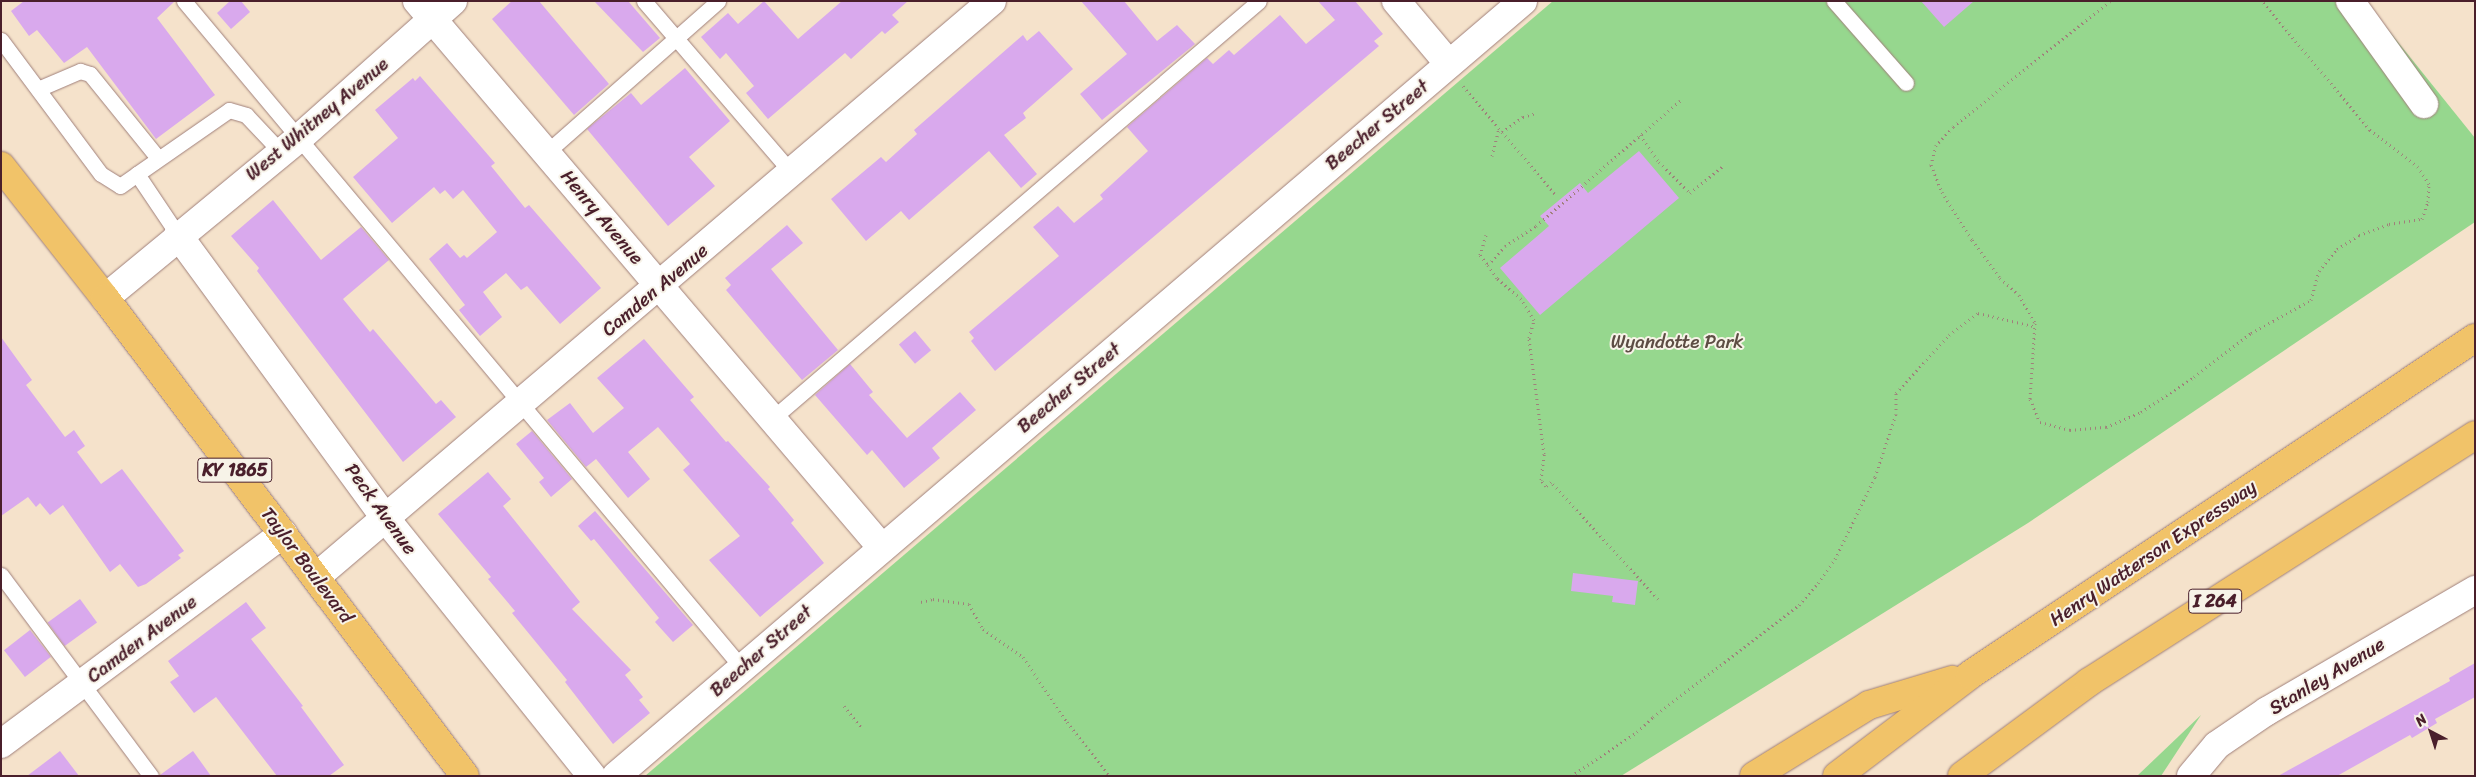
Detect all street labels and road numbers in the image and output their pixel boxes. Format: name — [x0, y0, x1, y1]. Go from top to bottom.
street label: West Whitney Avenue — [241, 52, 393, 186]
street label: Beecher Street — [1321, 75, 1433, 175]
street label: Henry Avenue — [556, 165, 648, 269]
street label: Camden Avenue — [597, 239, 713, 341]
street label: Beecher Street — [1013, 338, 1125, 438]
road number: KY 1865 — [196, 454, 274, 486]
street label: Peck Avenue — [340, 459, 422, 559]
street label: Henry Watterson Expressway — [2045, 475, 2261, 631]
street label: Taylor Boulevard — [256, 503, 358, 627]
road number: I 264 — [2188, 586, 2242, 616]
street label: Camden Avenue — [83, 590, 201, 688]
street label: Beecher Street — [705, 600, 817, 702]
street label: Stanley Avenue — [2265, 633, 2389, 719]

